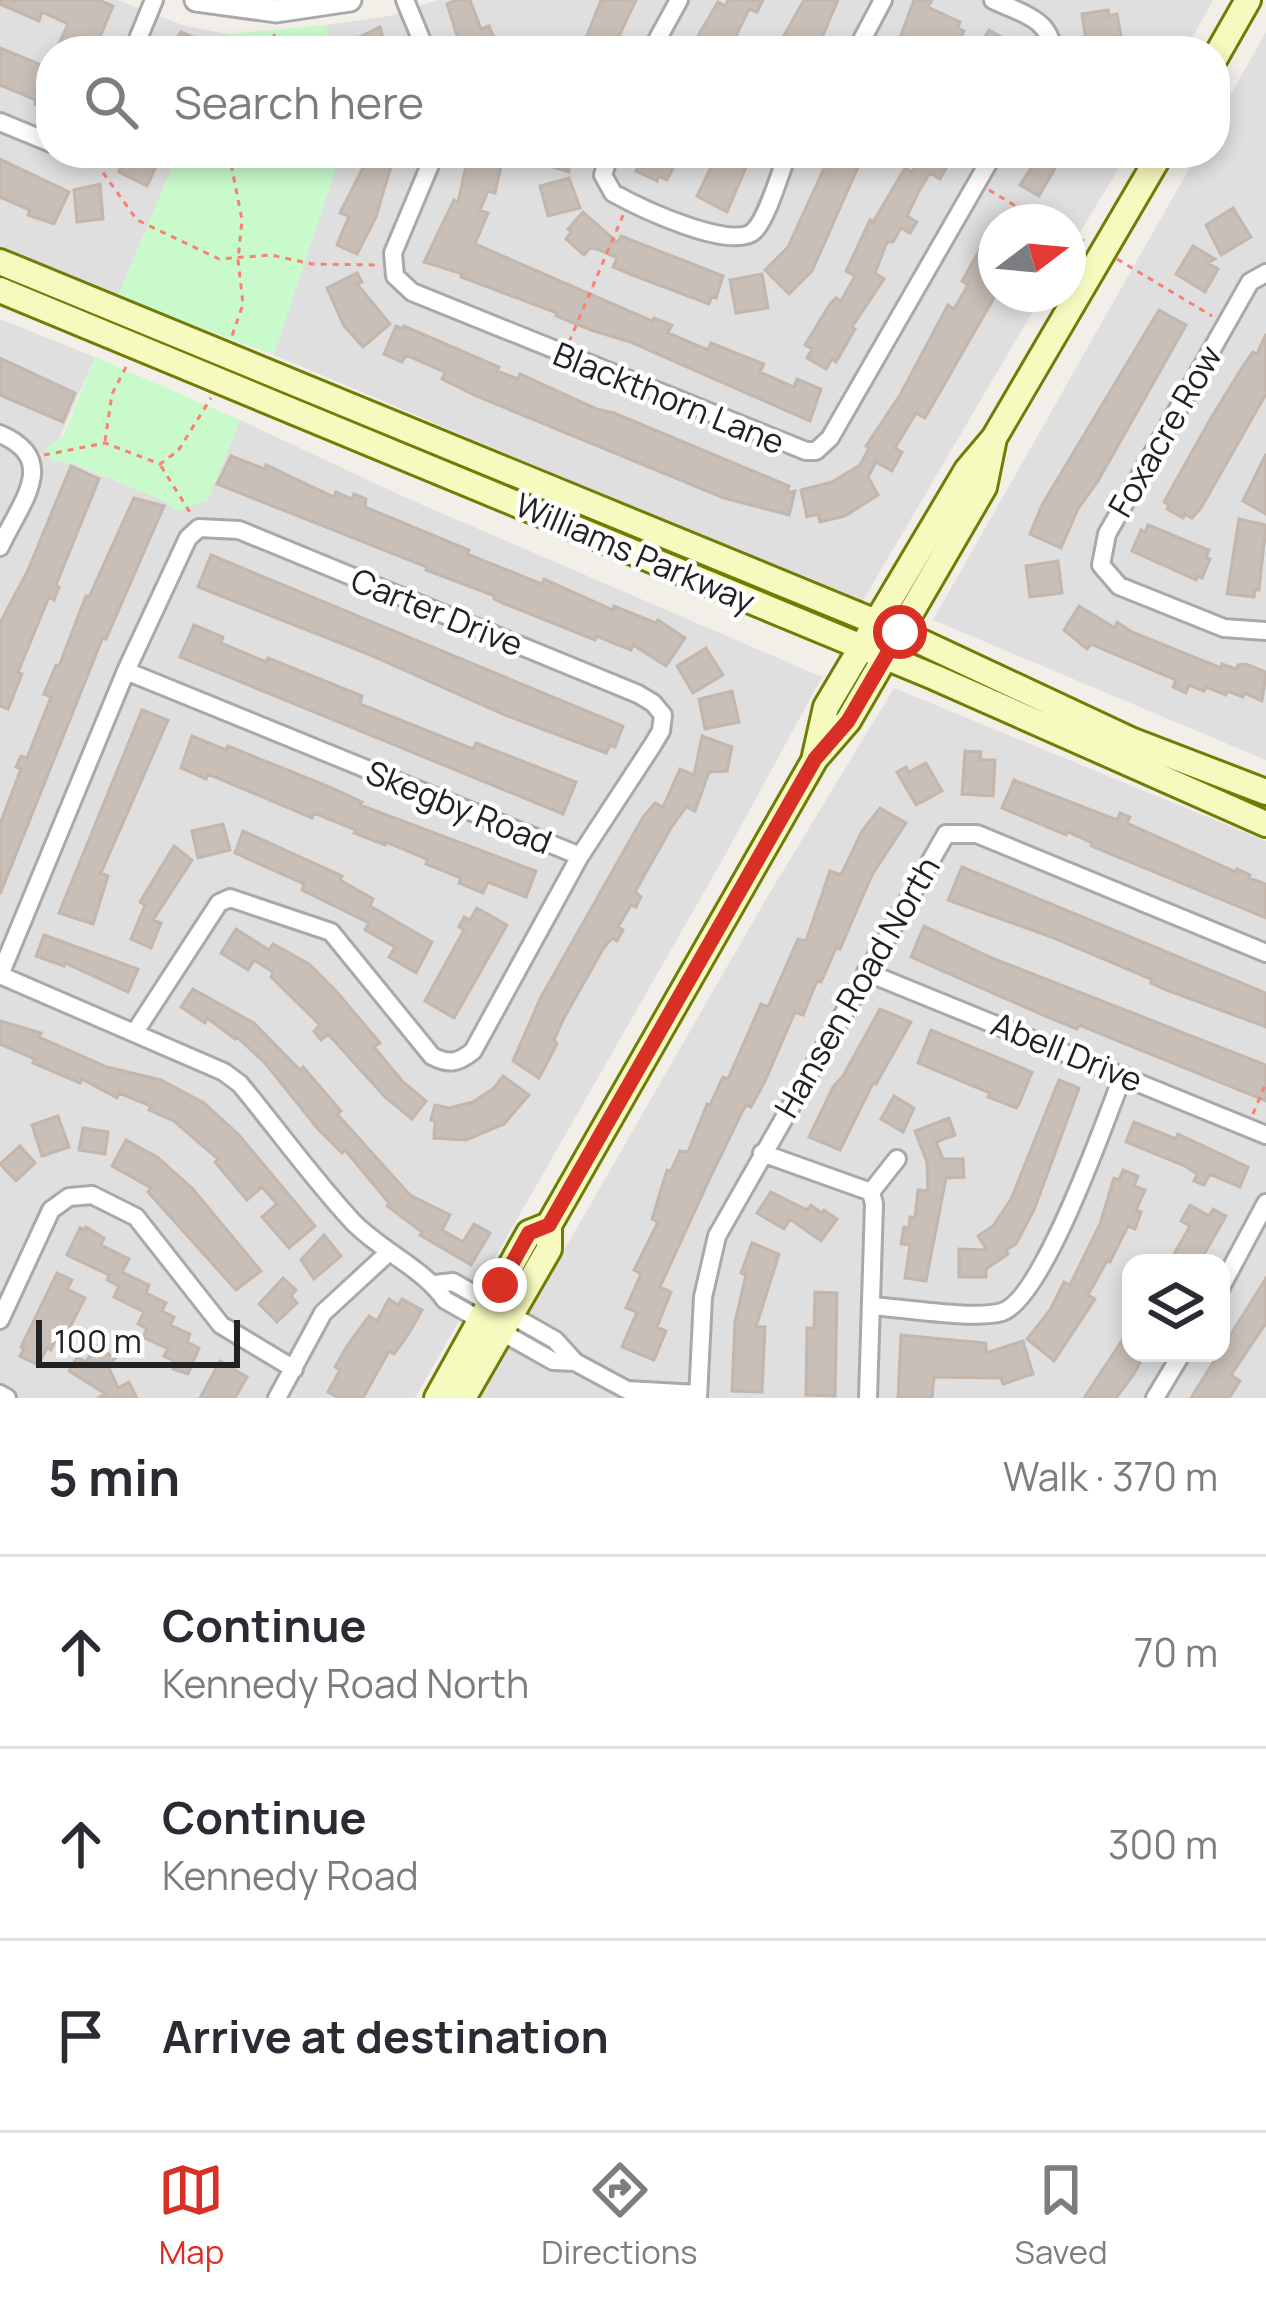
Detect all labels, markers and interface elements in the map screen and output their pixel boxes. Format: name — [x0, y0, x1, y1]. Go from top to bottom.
search box — [36, 36, 1230, 168]
icon: search — [78, 69, 144, 135]
text: Search here — [174, 71, 424, 133]
north arrow — [978, 204, 1086, 312]
street label: Blackthorn Lane — [547, 331, 791, 464]
street label: Foxacre Row — [1097, 337, 1232, 525]
street label: Williams Parkway — [509, 482, 762, 623]
street label: Carter Drive — [345, 557, 530, 666]
route start — [873, 605, 927, 659]
street label: Skegby Road — [360, 749, 559, 864]
street label: Hansen Road North — [763, 848, 950, 1126]
street label: Abell Drive — [985, 1001, 1149, 1102]
map controls — [1122, 1254, 1230, 1362]
button: layers — [1122, 1254, 1230, 1362]
route end — [473, 1258, 527, 1312]
scale bar — [36, 1314, 240, 1367]
text: 100 m — [54, 1318, 142, 1363]
text: 5 min — [48, 1442, 180, 1511]
text: Walk · 370 m — [1003, 1449, 1218, 1503]
text: Continue — [162, 1594, 367, 1656]
icon: ahead — [48, 1619, 114, 1685]
text: 70 m — [1134, 1625, 1218, 1679]
text: Kennedy Road North — [162, 1656, 529, 1710]
text: Continue — [162, 1786, 367, 1848]
icon: ahead — [48, 1811, 114, 1877]
text: 300 m — [1108, 1817, 1218, 1871]
text: Kennedy Road — [162, 1848, 419, 1902]
icon: arrive — [48, 2003, 114, 2069]
text: Arrive at destination — [162, 2005, 609, 2067]
tab: Map — [158, 2157, 224, 2274]
tab: Directions — [541, 2157, 698, 2274]
tab: Saved — [1015, 2157, 1108, 2274]

